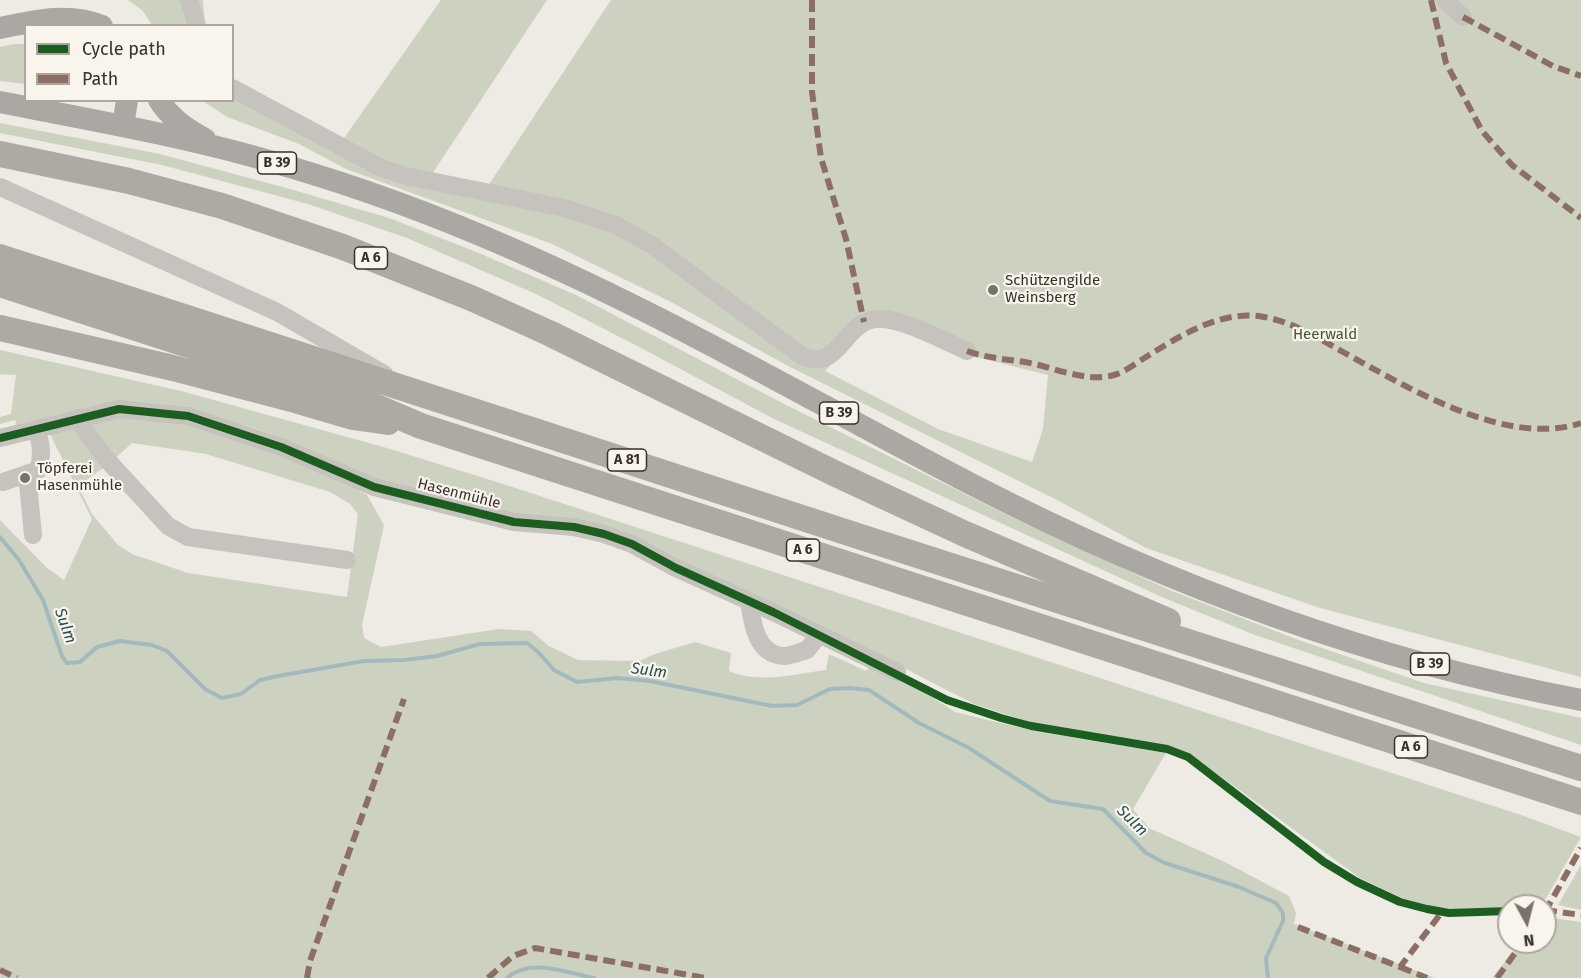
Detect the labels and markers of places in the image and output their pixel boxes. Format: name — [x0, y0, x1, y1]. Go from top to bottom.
place label: Schützengilde Weinsberg — [1005, 272, 1100, 307]
marker: Schützengilde Weinsberg — [986, 283, 1000, 297]
place label: Töpferei Hasenmühle — [37, 460, 122, 495]
marker: Töpferei Hasenmühle — [18, 471, 32, 485]

